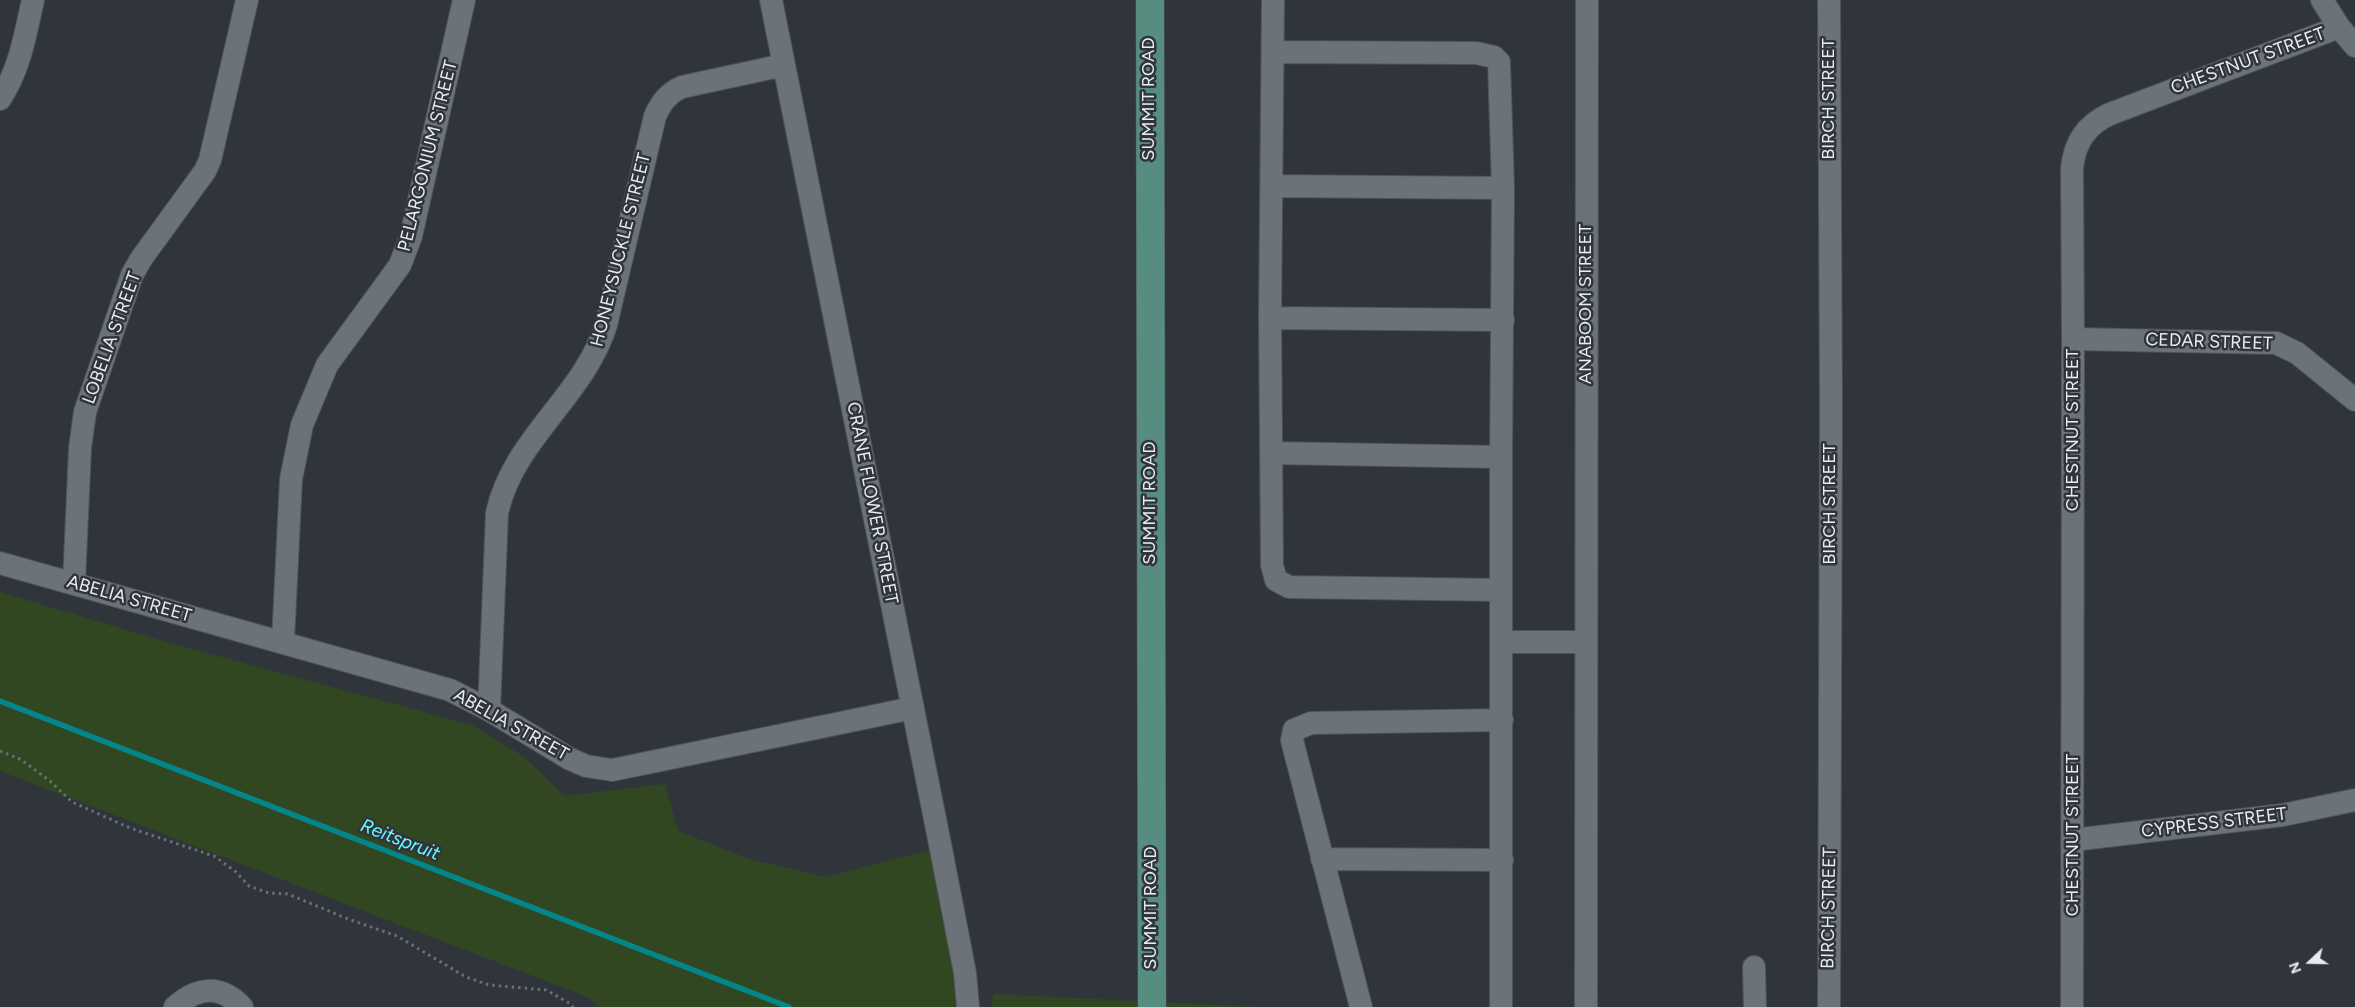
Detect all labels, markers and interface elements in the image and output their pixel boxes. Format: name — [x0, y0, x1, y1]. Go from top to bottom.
street label: CHESTNUT STREET — [2168, 23, 2328, 99]
street label: SUMMIT ROAD — [1138, 37, 1160, 161]
street label: BIRCH STREET — [1818, 38, 1840, 160]
street label: PELARGONIUM STREET — [394, 58, 462, 254]
street label: HONEYSUCKLE STREET — [586, 151, 656, 349]
street label: ANABOOM STREET — [1575, 224, 1597, 384]
street label: LOBELIA STREET — [78, 269, 146, 407]
street label: CEDAR STREET — [2145, 329, 2273, 355]
street label: CHESTNUT STREET — [2062, 349, 2084, 511]
street label: CRANE FLOWER STREET — [842, 400, 902, 606]
street label: SUMMIT ROAD — [1139, 441, 1161, 565]
street label: BIRCH STREET — [1819, 443, 1841, 565]
street label: ABELIA STREET — [64, 571, 194, 627]
street label: ABELIA STREET — [450, 684, 572, 766]
street label: CHESTNUT STREET — [2062, 754, 2084, 916]
street label: CYPRESS STREET — [2140, 803, 2288, 843]
water label: Reitspruit — [357, 814, 443, 866]
street label: SUMMIT ROAD — [1140, 846, 1162, 970]
street label: BIRCH STREET — [1817, 847, 1841, 969]
north arrow — [2285, 937, 2335, 987]
text: N — [2286, 959, 2305, 976]

